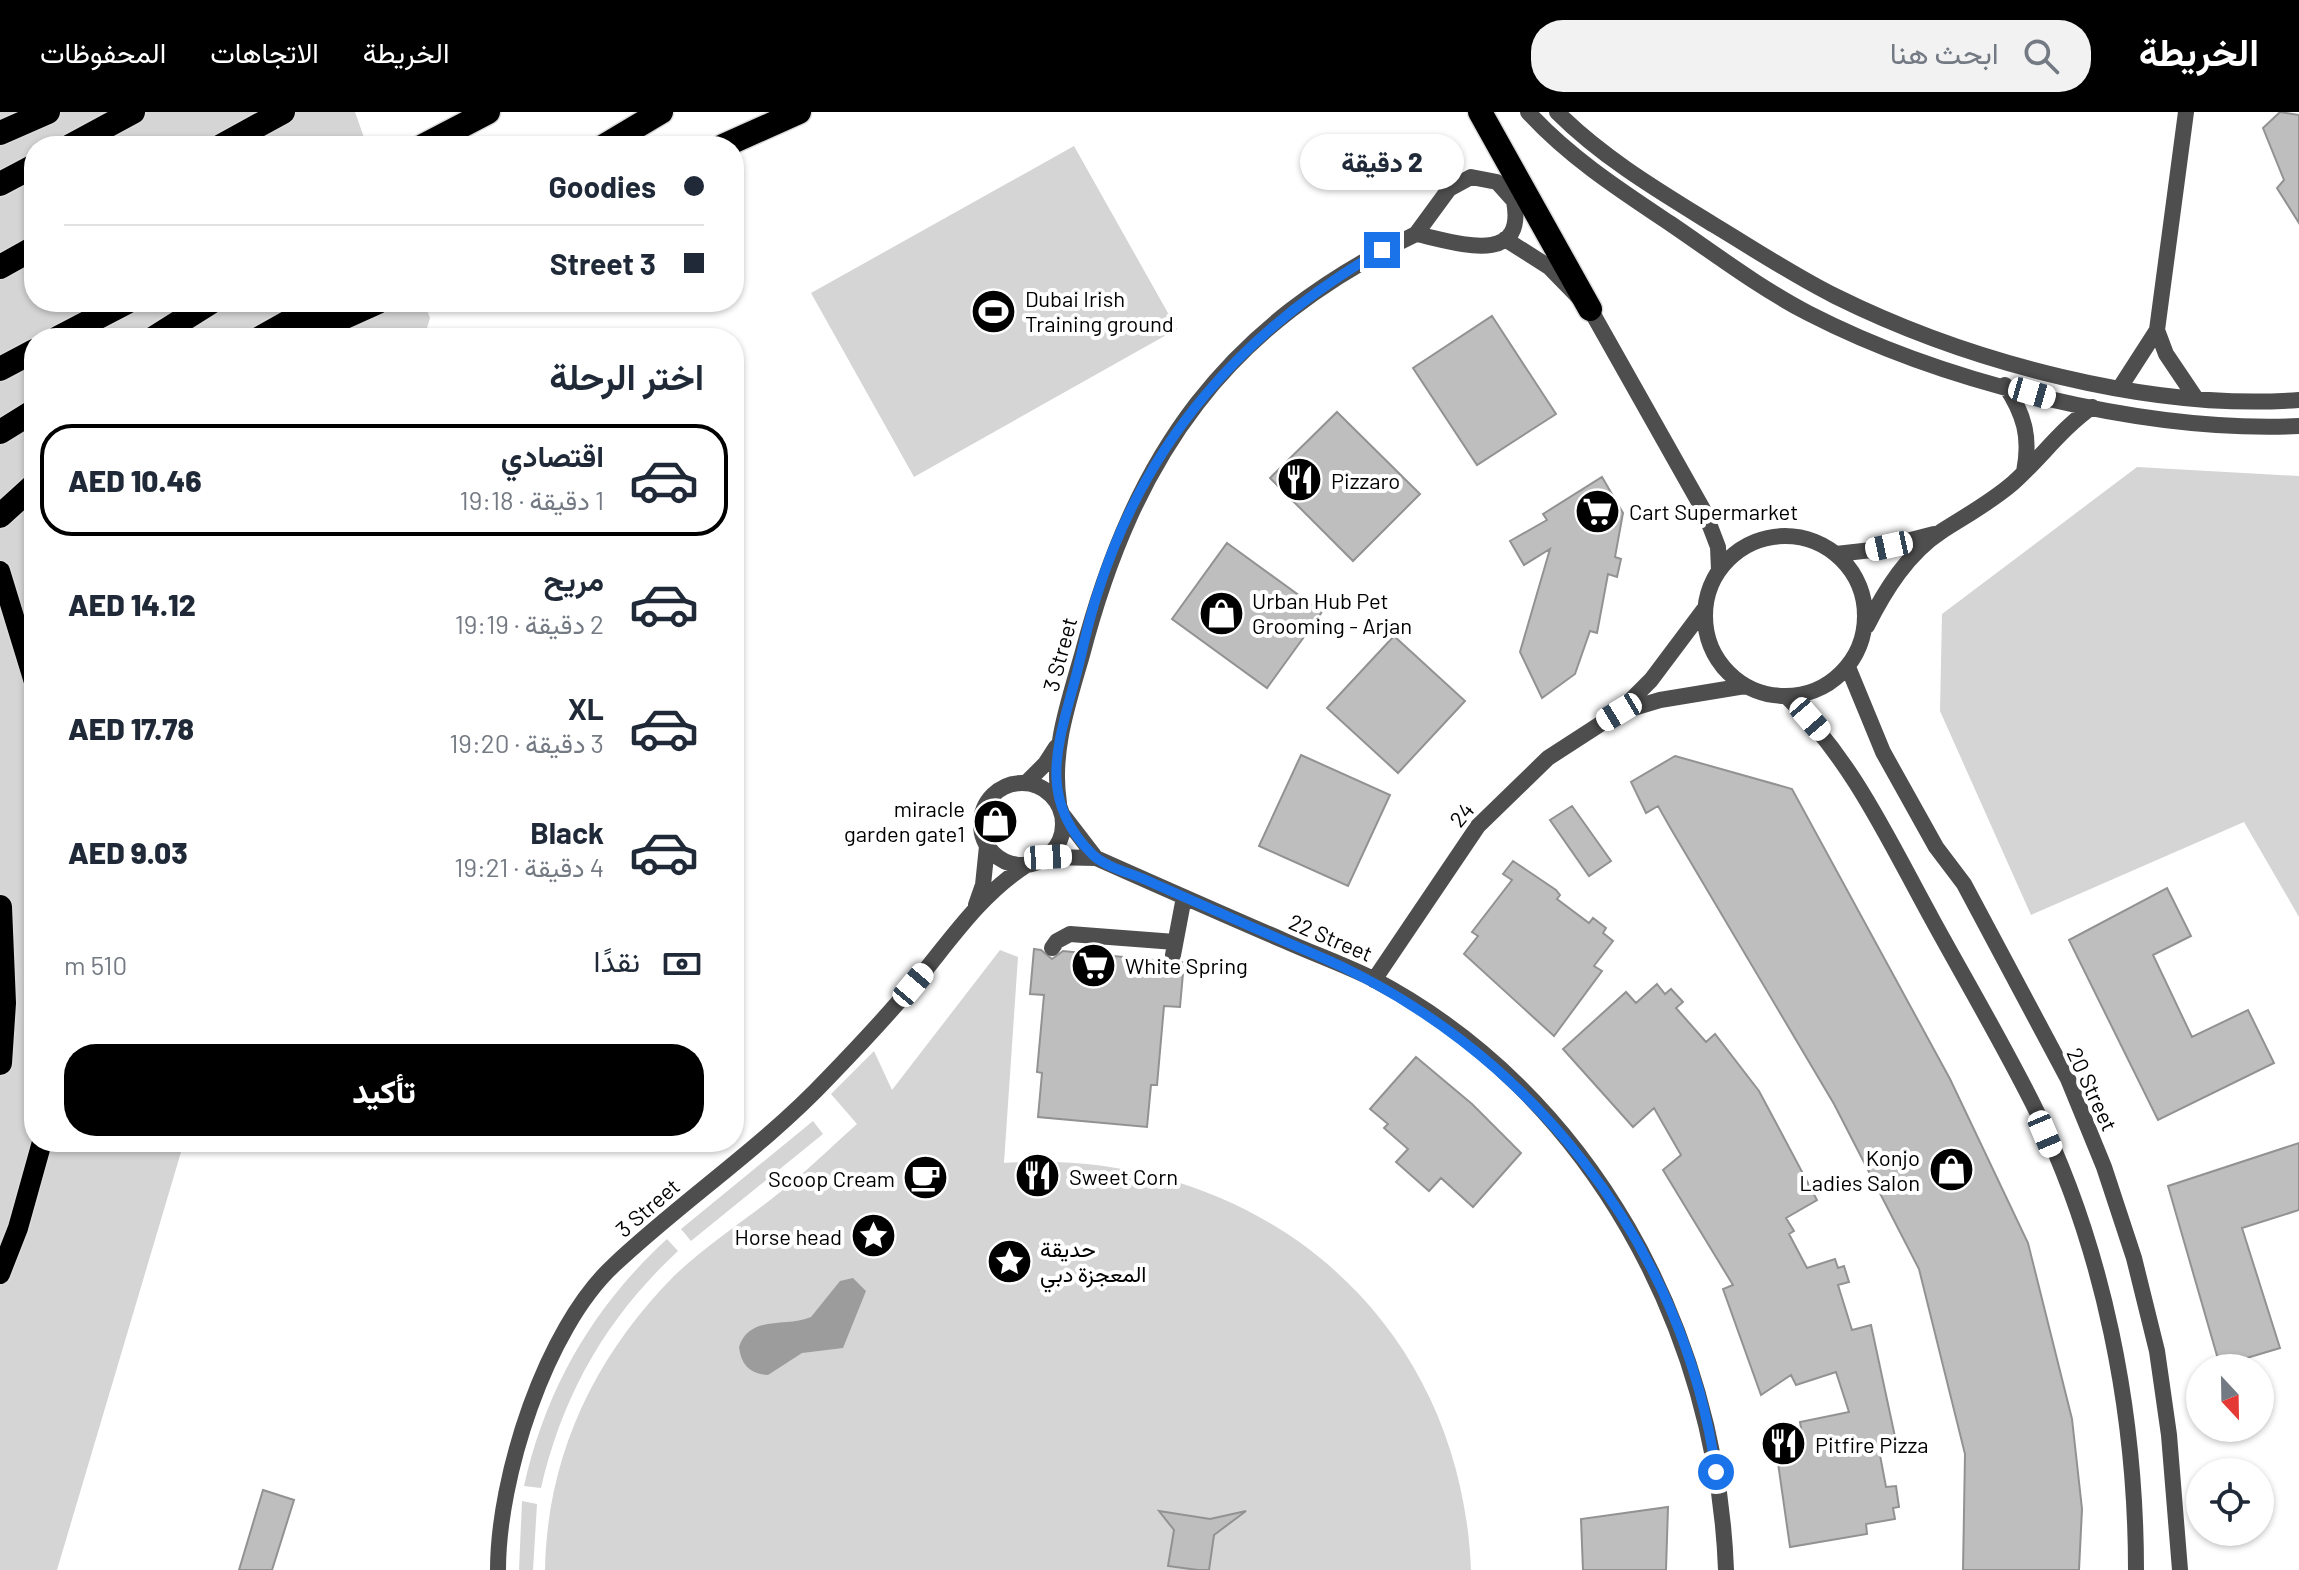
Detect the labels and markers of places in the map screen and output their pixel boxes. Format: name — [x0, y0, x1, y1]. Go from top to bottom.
place label: Dubai Irish Training ground — [1025, 285, 1174, 336]
sports icon: Dubai Irish Training ground — [970, 287, 1018, 335]
restaurant icon: Pizzaro — [1276, 456, 1324, 504]
place label: Pizzaro — [1331, 467, 1400, 493]
supermarket icon: Cart Supermarket — [1574, 487, 1622, 535]
place label: Cart Supermarket — [1629, 498, 1798, 524]
place label: Urban Hub Pet Grooming - Arjan — [1252, 587, 1412, 638]
shop icon: Urban Hub Pet Grooming - Arjan — [1197, 589, 1245, 637]
place label: miracle garden gate1 — [844, 795, 965, 846]
shop icon: miracle garden gate1 — [972, 797, 1020, 845]
supermarket icon: White Spring — [1070, 941, 1118, 989]
place label: White Spring — [1125, 952, 1248, 978]
place label: Konjo Ladies Salon — [1799, 1144, 1920, 1195]
shop icon: Konjo Ladies Salon — [1927, 1146, 1975, 1194]
restaurant icon: Sweet Corn — [1014, 1152, 1062, 1200]
cafe icon: Scoop Cream — [902, 1154, 950, 1202]
place label: Sweet Corn — [1069, 1163, 1178, 1189]
place label: Scoop Cream — [768, 1165, 895, 1191]
place icon: Horse head — [849, 1212, 897, 1260]
place label: Horse head — [734, 1223, 842, 1249]
place label: حديقة المعجزة دبي — [1040, 1235, 1146, 1293]
place icon: حديقة المعجزة دبي — [985, 1237, 1033, 1285]
restaurant icon: Pitfire Pizza — [1760, 1420, 1808, 1468]
place label: Pitfire Pizza — [1815, 1431, 1929, 1457]

